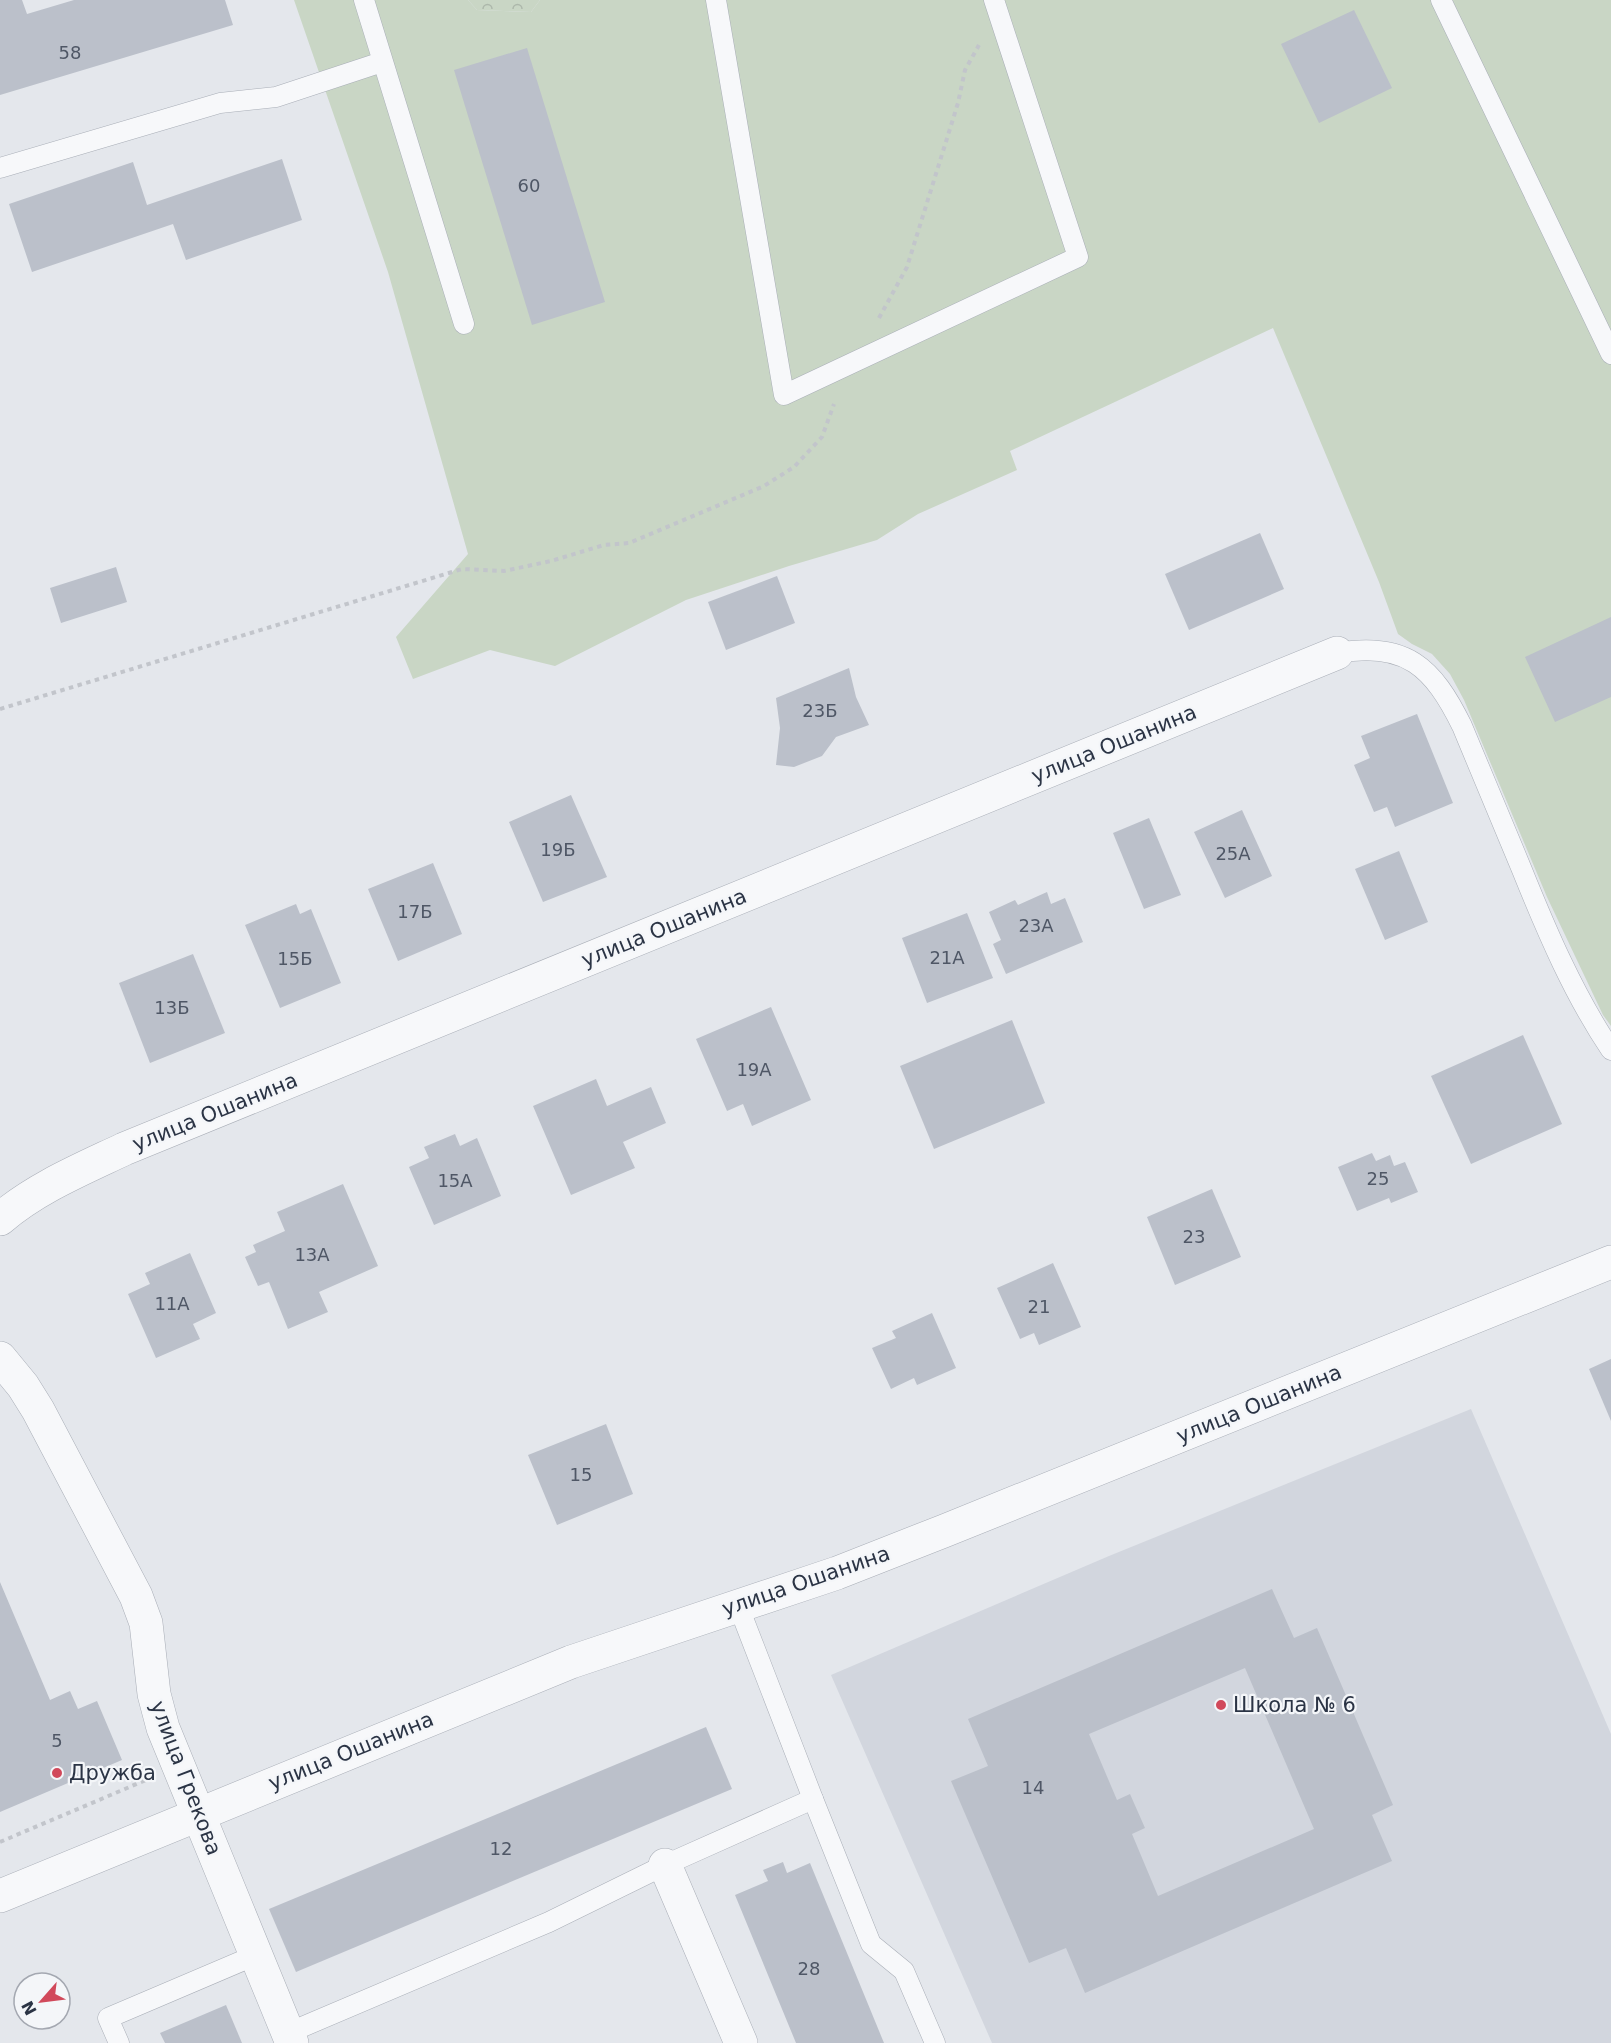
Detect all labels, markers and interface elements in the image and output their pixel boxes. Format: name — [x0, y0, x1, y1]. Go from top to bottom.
house number: 58 — [59, 42, 81, 63]
house number: 60 — [518, 175, 540, 196]
house number: 23Б — [802, 700, 838, 721]
street label: улица Ошанина — [1028, 700, 1200, 788]
house number: 19Б — [540, 839, 576, 860]
house number: 25А — [1215, 843, 1251, 864]
street label: улица Ошанина — [578, 884, 750, 972]
house number: 17Б — [397, 901, 433, 922]
house number: 23А — [1018, 915, 1054, 936]
house number: 21А — [929, 947, 965, 968]
house number: 15Б — [277, 948, 313, 969]
house number: 13Б — [154, 997, 190, 1018]
house number: 19А — [736, 1059, 772, 1080]
street label: улица Ошанина — [129, 1068, 301, 1156]
house number: 25 — [1367, 1168, 1389, 1189]
house number: 15А — [437, 1170, 473, 1191]
house number: 23 — [1183, 1226, 1205, 1247]
house number: 13А — [294, 1244, 330, 1265]
house number: 11А — [154, 1293, 190, 1314]
house number: 21 — [1028, 1296, 1050, 1317]
street label: улица Ошанина — [1173, 1360, 1345, 1448]
house number: 15 — [570, 1464, 592, 1485]
street label: улица Ошанина — [719, 1541, 893, 1621]
place label: Школа № 6 — [1233, 1693, 1356, 1717]
street label: улица Грекова — [146, 1698, 226, 1858]
marker: Школа № 6 — [1214, 1698, 1228, 1712]
street label: улица Ошанина — [265, 1707, 437, 1795]
house number: 5 — [51, 1730, 63, 1751]
place label: Дружба — [69, 1761, 156, 1785]
marker: Дружба — [50, 1766, 64, 1780]
house number: 14 — [1022, 1777, 1044, 1798]
house number: 12 — [490, 1838, 512, 1859]
house number: 28 — [798, 1958, 820, 1979]
north arrow — [12, 1971, 72, 2031]
text: N — [18, 1997, 41, 2018]

